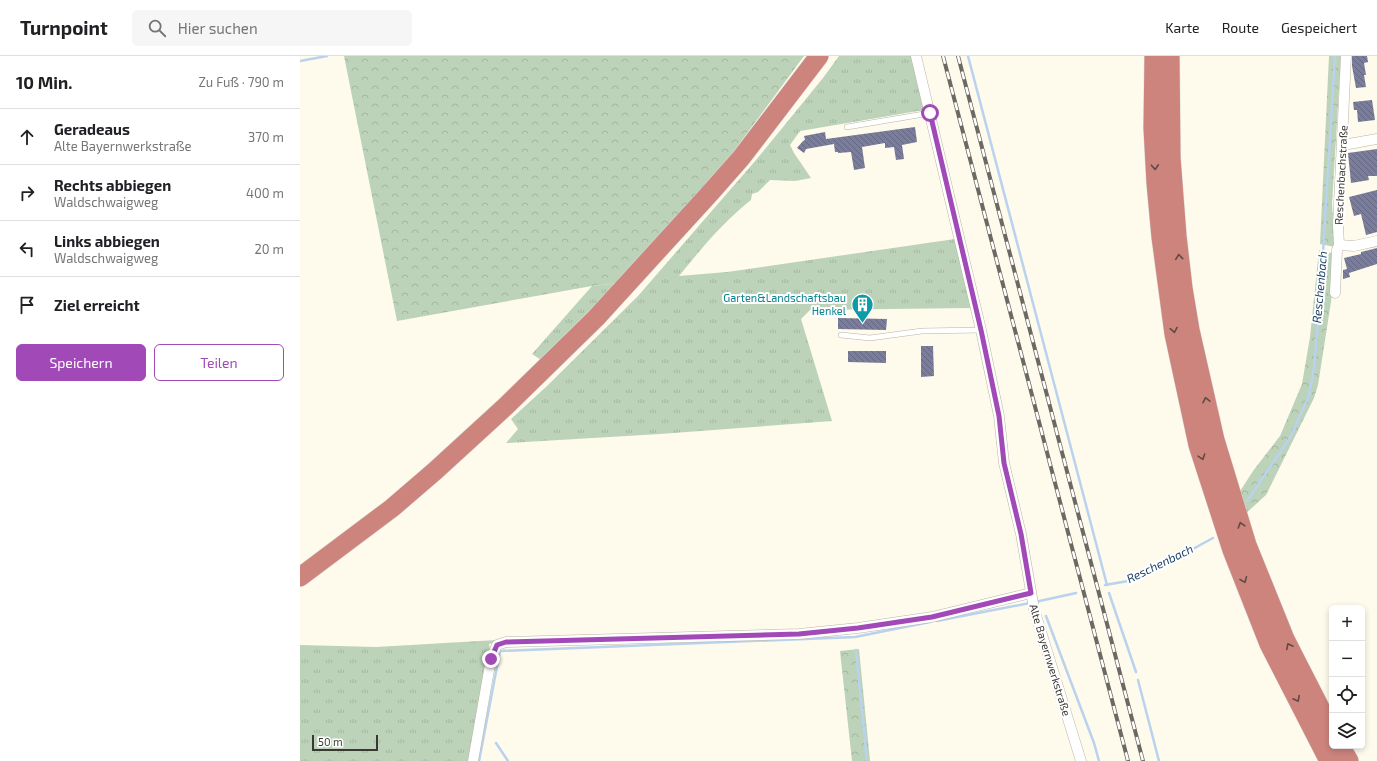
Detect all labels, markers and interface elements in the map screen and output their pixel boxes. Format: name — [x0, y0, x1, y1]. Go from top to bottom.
search box — [132, 10, 412, 46]
text: Turnpoint — [20, 16, 108, 39]
icon: search — [146, 17, 168, 39]
text: Hier suchen — [178, 19, 258, 37]
text: Karte — [1165, 19, 1200, 36]
text: Route — [1222, 19, 1259, 36]
text: Gespeichert — [1281, 19, 1357, 36]
text: 10 Min. — [16, 72, 72, 92]
text: Zu Fuß · 790 m — [198, 74, 284, 90]
route start — [921, 104, 939, 122]
text: Geradeaus — [54, 120, 130, 138]
street label: Reschenbachstraße — [1331, 125, 1350, 225]
icon: ahead — [16, 126, 38, 148]
text: 370 m — [248, 129, 284, 145]
text: Alte Bayernwerkstraße — [54, 138, 192, 154]
one-way arrow — [1151, 164, 1159, 170]
text: Rechts abbiegen — [54, 176, 171, 194]
icon: right — [16, 182, 38, 204]
text: 400 m — [246, 185, 284, 201]
text: Waldschwaigweg — [54, 194, 158, 210]
text: Links abbiegen — [54, 232, 160, 250]
icon: left — [16, 238, 38, 260]
text: 20 m — [255, 241, 284, 257]
text: Waldschwaigweg — [54, 250, 158, 266]
water label: Reschenbach — [1309, 250, 1329, 324]
one-way arrow — [1175, 254, 1184, 260]
place label: Garten&Landschaftsbau Henkel — [723, 291, 847, 317]
building icon: Garten&Landschaftsbau Henkel — [849, 291, 875, 324]
icon: arrive — [16, 294, 38, 316]
text: Ziel erreicht — [54, 296, 140, 314]
one-way arrow — [1169, 327, 1177, 333]
button: Speichern — [16, 344, 146, 381]
button: Teilen — [154, 344, 284, 381]
one-way arrow — [1202, 397, 1210, 403]
one-way arrow — [1197, 453, 1206, 460]
one-way arrow — [1237, 522, 1246, 529]
water label: Reschenbach — [1124, 541, 1195, 585]
one-way arrow — [1239, 576, 1247, 583]
street label: Alte Bayernwerkstraße — [1027, 602, 1074, 718]
map controls — [1329, 605, 1365, 749]
button: + — [1329, 605, 1365, 641]
button: − — [1329, 641, 1365, 677]
one-way arrow — [1286, 643, 1294, 650]
route end — [482, 650, 500, 668]
button: locate — [1329, 677, 1365, 713]
one-way arrow — [1292, 694, 1299, 702]
button: layers — [1329, 713, 1365, 749]
scale bar — [312, 733, 378, 752]
text: 50 m — [318, 735, 343, 748]

